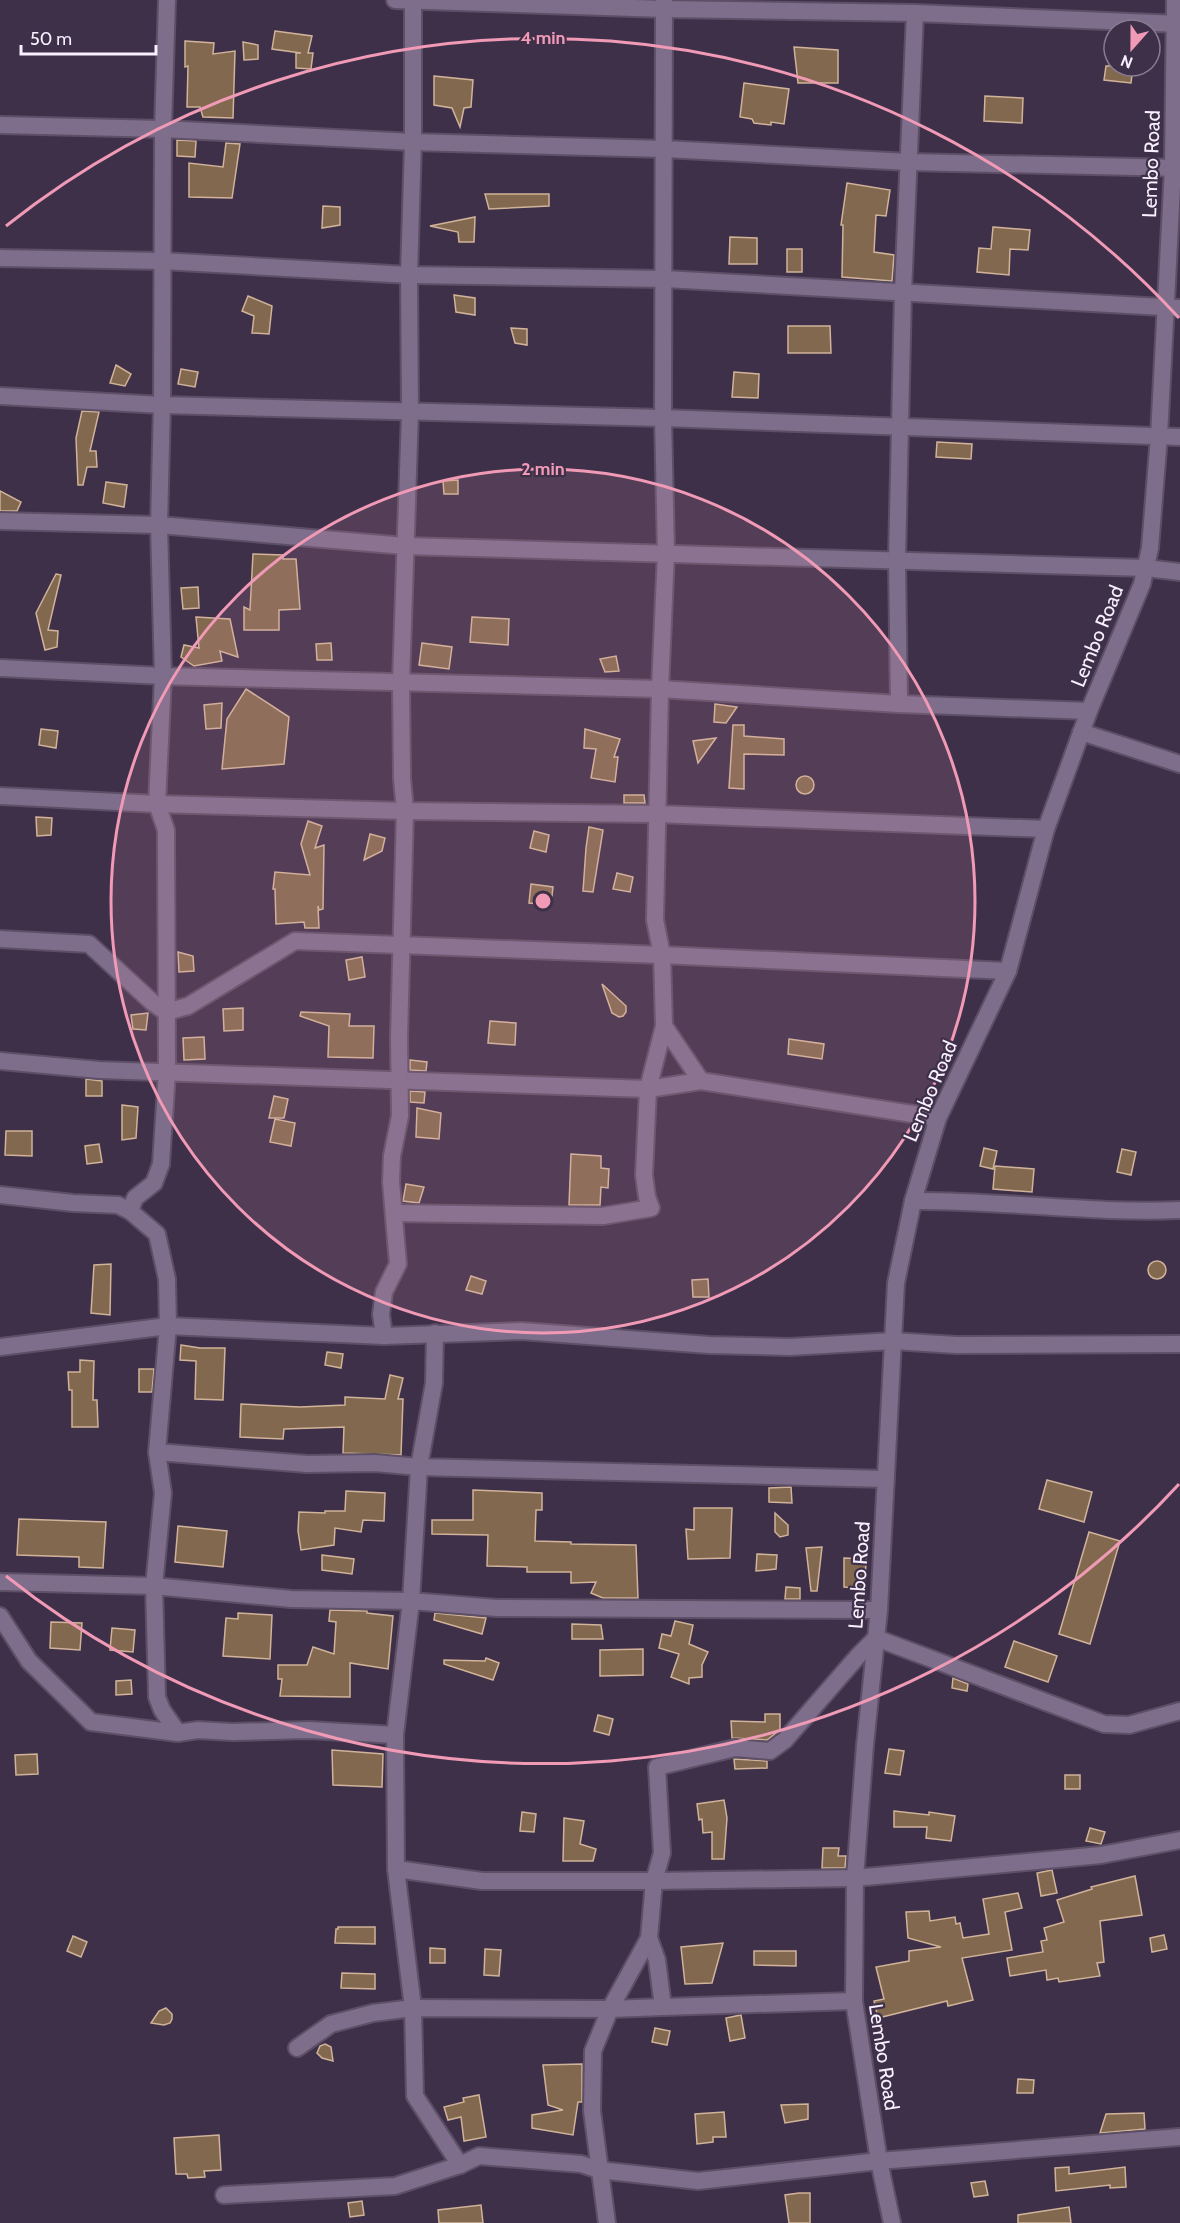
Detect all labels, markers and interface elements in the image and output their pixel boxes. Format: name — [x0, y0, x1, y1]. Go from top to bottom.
scale bar — [21, 18, 156, 56]
north arrow — [1102, 18, 1162, 78]
text: 4 min — [520, 27, 566, 49]
text: 50 m — [30, 28, 72, 50]
text: N — [1118, 51, 1135, 72]
street label: Lembo Road — [1137, 110, 1165, 218]
text: 2 min — [521, 458, 565, 480]
street label: Lembo Road — [1066, 582, 1128, 690]
centre of rings — [533, 891, 553, 911]
street label: Lembo Road — [898, 1037, 962, 1145]
street label: Lembo Road — [843, 1520, 875, 1630]
street label: Lembo Road — [864, 2002, 904, 2112]

